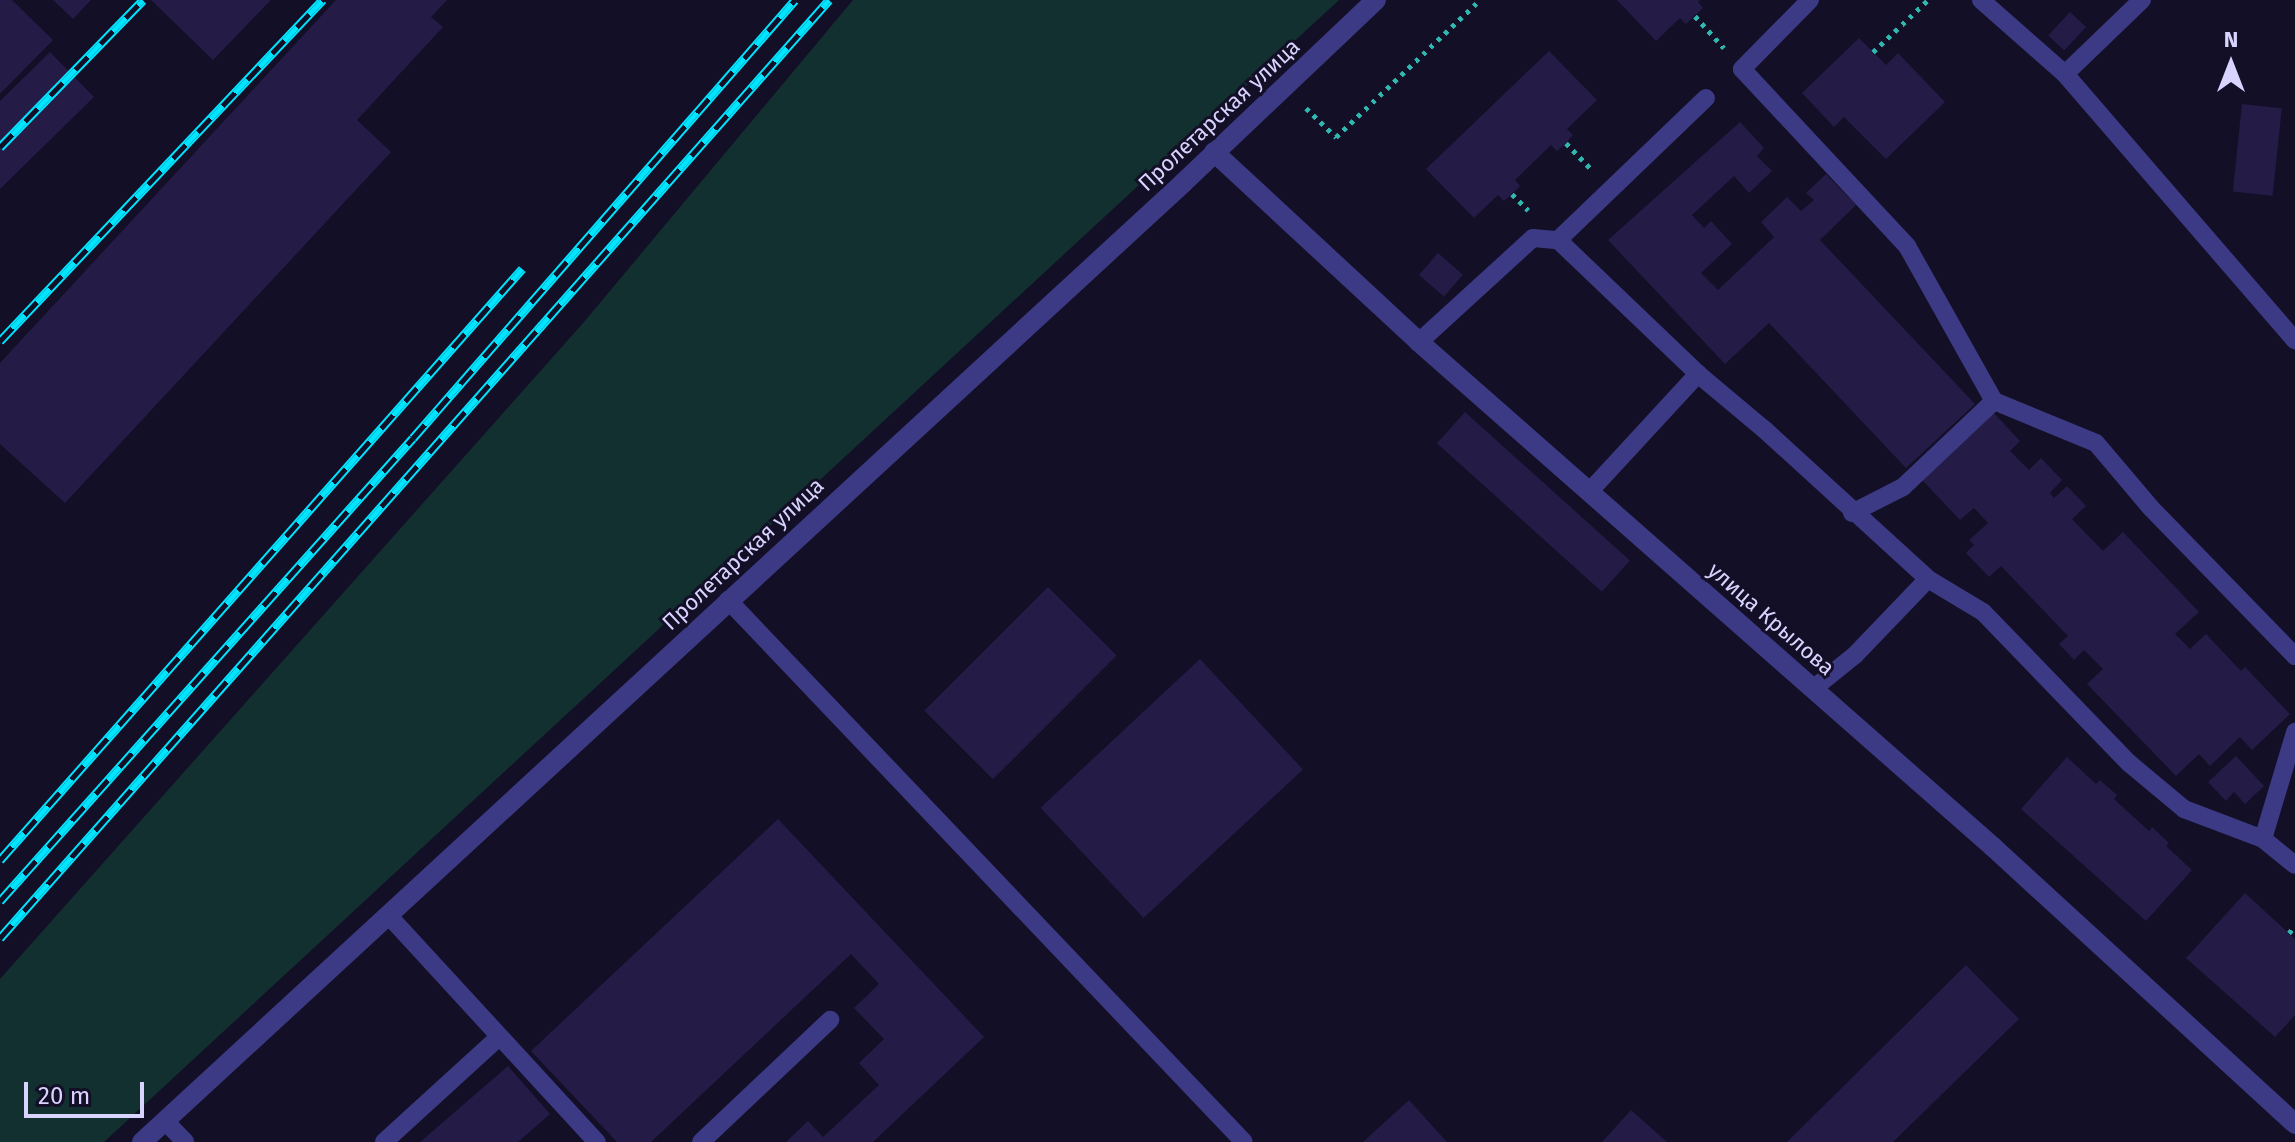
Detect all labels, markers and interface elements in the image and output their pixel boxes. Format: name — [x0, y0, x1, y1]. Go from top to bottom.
north arrow — [2191, 24, 2271, 104]
text: N — [2224, 26, 2238, 53]
street label: Пролетарская улица — [1133, 33, 1305, 197]
street label: Пролетарская улица — [657, 472, 829, 636]
street label: улица Крылова — [1702, 557, 1840, 681]
scale bar — [28, 1066, 148, 1116]
text: 20 m — [38, 1082, 90, 1110]

